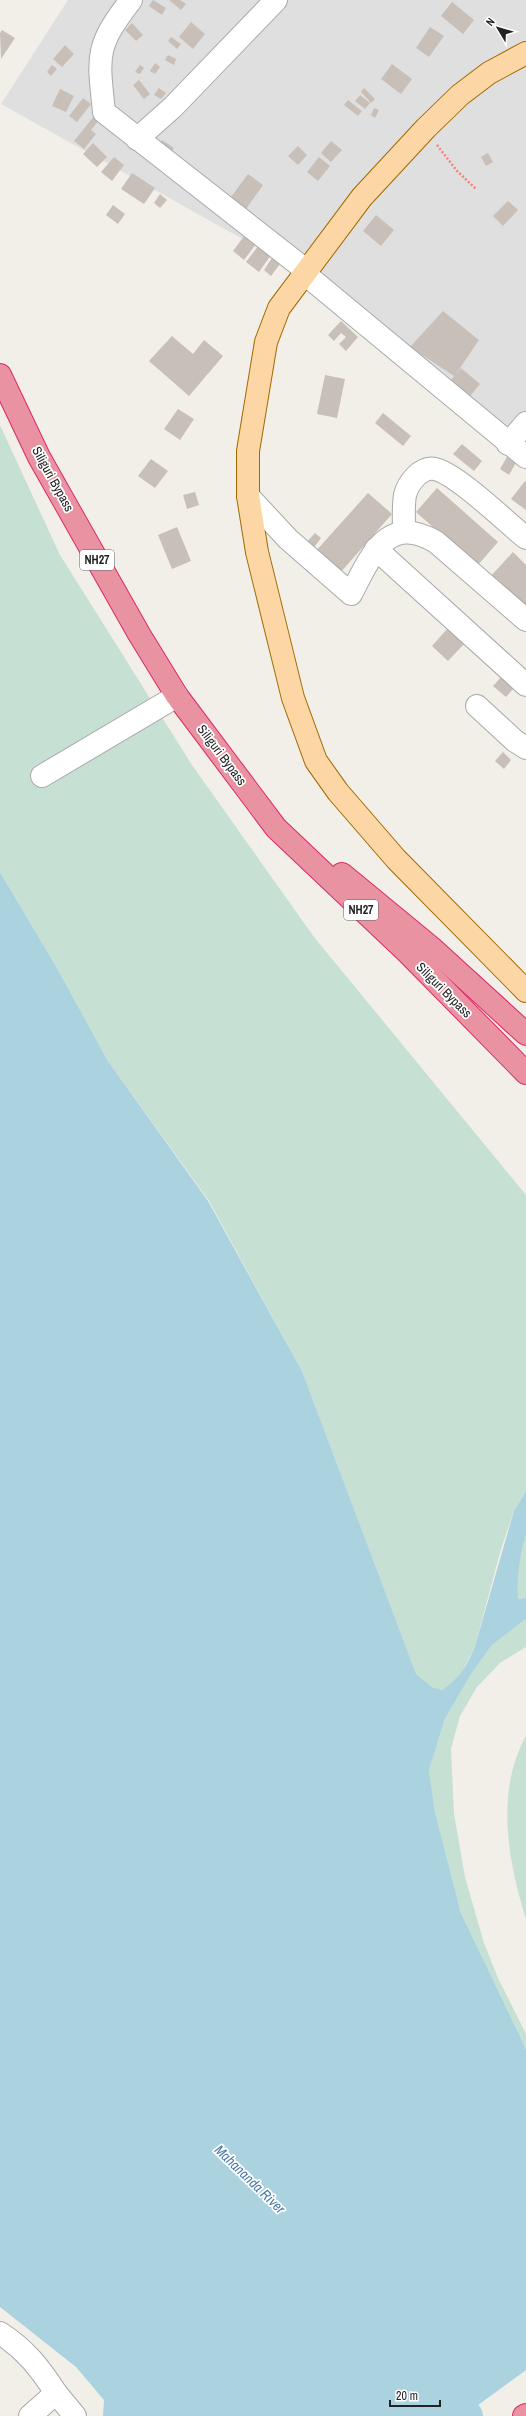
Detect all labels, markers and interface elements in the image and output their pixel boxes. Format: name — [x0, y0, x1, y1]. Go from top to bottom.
north arrow — [478, 8, 518, 48]
text: N — [483, 15, 498, 29]
street label: Siliguri Bypass — [28, 444, 78, 514]
road number: NH27 — [80, 550, 114, 570]
street label: Siliguri Bypass — [194, 721, 250, 789]
road number: NH27 — [344, 900, 378, 920]
street label: Siliguri Bypass — [413, 959, 475, 1021]
water label: Mahananda River — [211, 2141, 290, 2218]
scale bar — [390, 2382, 440, 2408]
text: 20 m — [396, 2388, 418, 2404]

